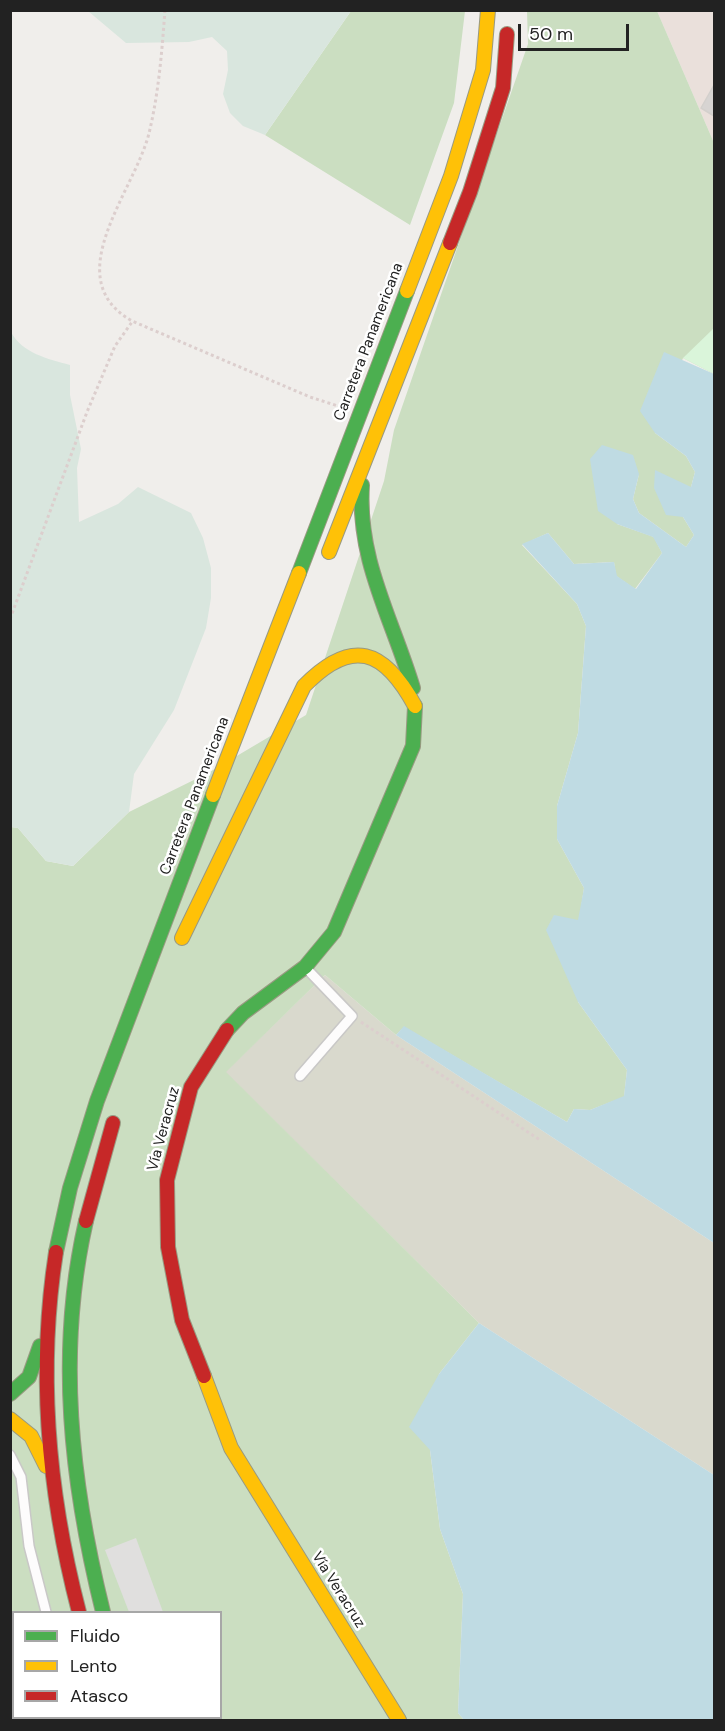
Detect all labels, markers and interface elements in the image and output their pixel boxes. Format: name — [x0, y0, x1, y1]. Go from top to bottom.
scale bar — [521, 12, 632, 50]
text: 50 m — [529, 22, 573, 46]
street label: Carretera Panamericana — [331, 260, 407, 424]
street label: Carretera Panamericana — [157, 714, 233, 878]
street label: Vía Veracruz — [144, 1085, 184, 1173]
street label: Vía Veracruz — [307, 1549, 369, 1631]
legend — [12, 1611, 222, 1719]
text: Fluido — [70, 1624, 120, 1648]
text: Lento — [70, 1654, 117, 1678]
text: Atasco — [70, 1684, 128, 1708]

